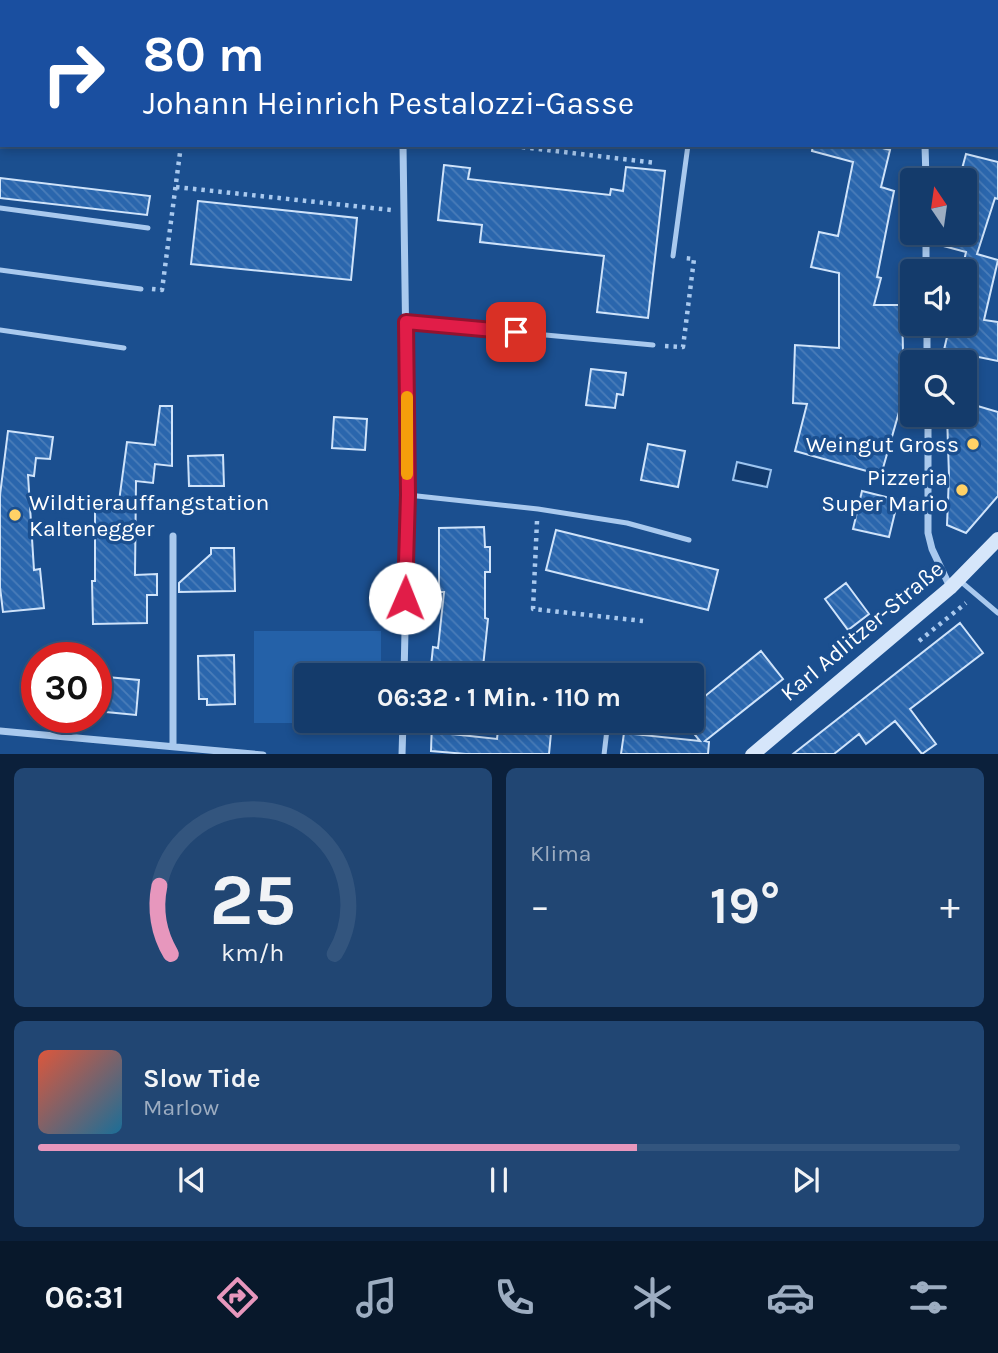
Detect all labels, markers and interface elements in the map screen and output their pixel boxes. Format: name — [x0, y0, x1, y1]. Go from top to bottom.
text: 80 m — [143, 26, 265, 83]
icon: right — [28, 28, 119, 119]
text: Johann Heinrich Pestalozzi-Gasse — [143, 85, 634, 122]
north arrow — [900, 168, 976, 245]
map controls — [900, 168, 977, 427]
button: sound — [900, 259, 977, 336]
pin — [486, 302, 546, 362]
icon: arrive — [497, 313, 535, 351]
button: search — [900, 350, 977, 427]
place label: Weingut Gross — [806, 431, 959, 458]
marker: Weingut Gross — [965, 436, 981, 452]
place label: Pizzeria Super Mario — [821, 464, 948, 517]
marker: Pizzeria Super Mario — [954, 482, 970, 498]
place label: Wildtierauffangstation Kaltenegger — [29, 489, 269, 542]
marker: Wildtierauffangstation Kaltenegger — [7, 507, 23, 523]
street label: Karl Adlitzer-Straße — [775, 555, 949, 707]
position arrow — [368, 561, 442, 635]
speed limit sign: 30 — [21, 642, 112, 733]
text: 06:32 · 1 Min. · 110 m — [377, 682, 621, 713]
text: Klima — [530, 840, 591, 867]
text: 25 — [210, 857, 296, 942]
text: 19° — [710, 875, 780, 936]
text: − — [530, 884, 550, 929]
text: + — [940, 884, 960, 929]
text: km/h — [221, 937, 285, 966]
text: Slow Tide — [143, 1063, 261, 1094]
text: Marlow — [143, 1094, 219, 1121]
icon: previous — [173, 1161, 211, 1199]
icon: pause — [480, 1161, 518, 1199]
icon: next — [787, 1161, 825, 1199]
icon: directions — [213, 1273, 262, 1322]
icon: music — [352, 1273, 401, 1322]
icon: phone — [490, 1273, 539, 1322]
icon: climate — [628, 1273, 677, 1322]
icon: car — [766, 1273, 815, 1322]
icon: filters — [904, 1273, 953, 1322]
text: 06:31 — [45, 1279, 124, 1316]

